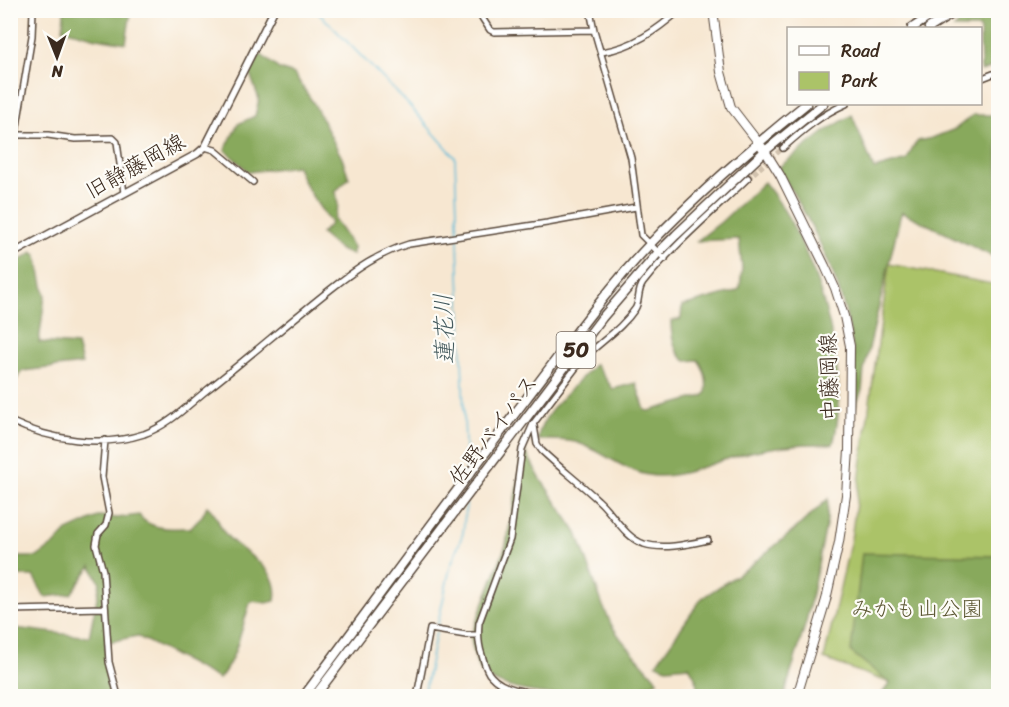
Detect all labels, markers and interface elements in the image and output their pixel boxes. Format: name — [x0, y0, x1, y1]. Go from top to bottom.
north arrow — [27, 27, 87, 87]
legend — [787, 27, 982, 105]
text: Road — [841, 35, 881, 67]
text: N — [51, 57, 64, 86]
text: Park — [841, 65, 878, 97]
street label: 旧静藤岡線 — [77, 122, 193, 210]
water label: 蓮花川 — [422, 292, 466, 366]
road number: 50 — [556, 332, 596, 368]
street label: 中藤岡線 — [808, 332, 850, 422]
street label: 佐野バイパス — [438, 366, 548, 494]
park label: みかも山公園 — [851, 589, 983, 628]

